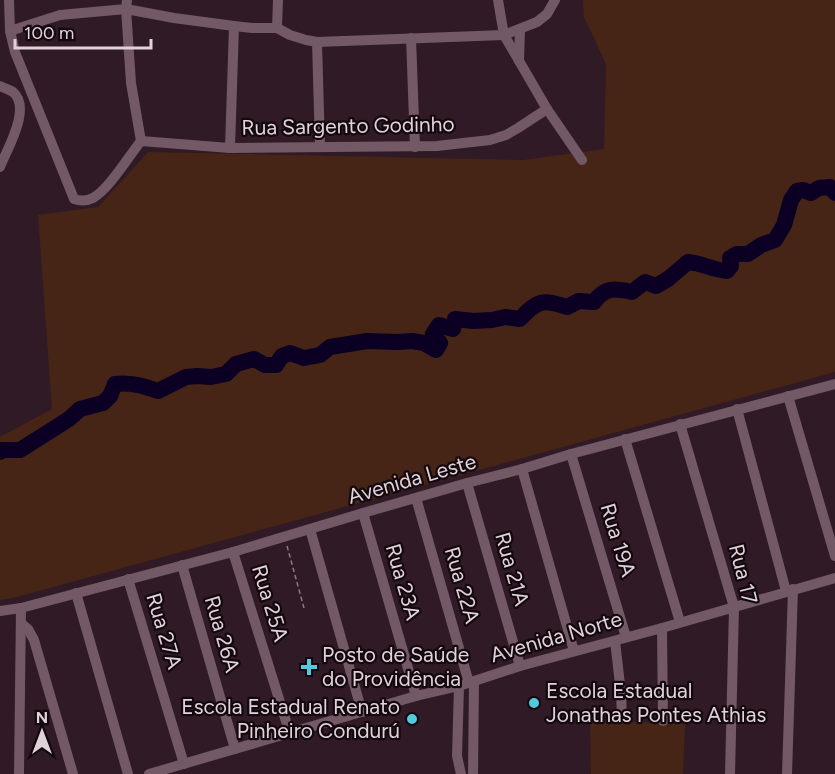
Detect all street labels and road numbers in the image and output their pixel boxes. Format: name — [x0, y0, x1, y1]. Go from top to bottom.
street label: Rua Sargento Godinho — [241, 111, 455, 140]
street label: Avenida Leste — [345, 448, 479, 509]
street label: Rua 19A — [595, 500, 641, 580]
street label: Rua 21A — [490, 529, 535, 609]
street label: Rua 23A — [381, 541, 426, 623]
street label: Rua 17 — [724, 541, 763, 606]
street label: Rua 22A — [440, 544, 485, 626]
street label: Rua 25A — [247, 562, 294, 644]
street label: Rua 27A — [141, 590, 188, 672]
street label: Rua 26A — [200, 593, 245, 675]
street label: Avenida Norte — [487, 606, 625, 667]

